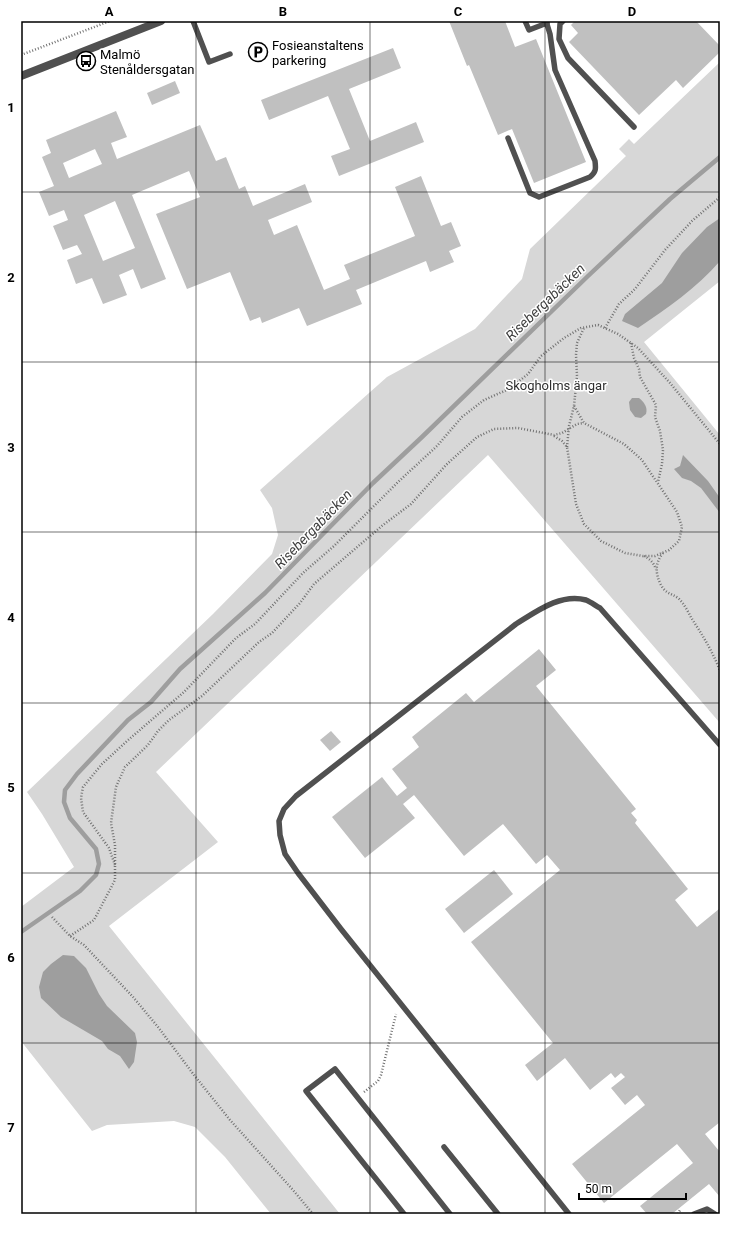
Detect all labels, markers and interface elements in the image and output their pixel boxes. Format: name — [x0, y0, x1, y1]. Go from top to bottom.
text: A — [105, 4, 114, 19]
text: B — [279, 4, 287, 19]
text: C — [454, 4, 463, 19]
text: D — [628, 4, 636, 19]
place label: Fosieanstaltens parkering — [272, 38, 364, 68]
parking icon: Fosieanstaltens parkering — [247, 41, 269, 63]
place label: Malmö Stenåldersgatan — [100, 47, 195, 77]
bus stop icon: Malmö Stenåldersgatan — [75, 50, 97, 72]
text: 1 — [7, 100, 15, 115]
water label: Risebergabäcken — [502, 260, 588, 344]
text: 2 — [7, 270, 15, 285]
park label: Skogholms ängar — [505, 378, 607, 393]
text: 3 — [7, 440, 15, 455]
water label: Risebergabäcken — [271, 486, 355, 572]
text: 4 — [7, 610, 15, 625]
text: 5 — [7, 780, 15, 795]
text: 6 — [7, 950, 15, 965]
text: 7 — [7, 1120, 15, 1135]
scale bar — [579, 1175, 686, 1201]
text: 50 m — [585, 1182, 612, 1196]

